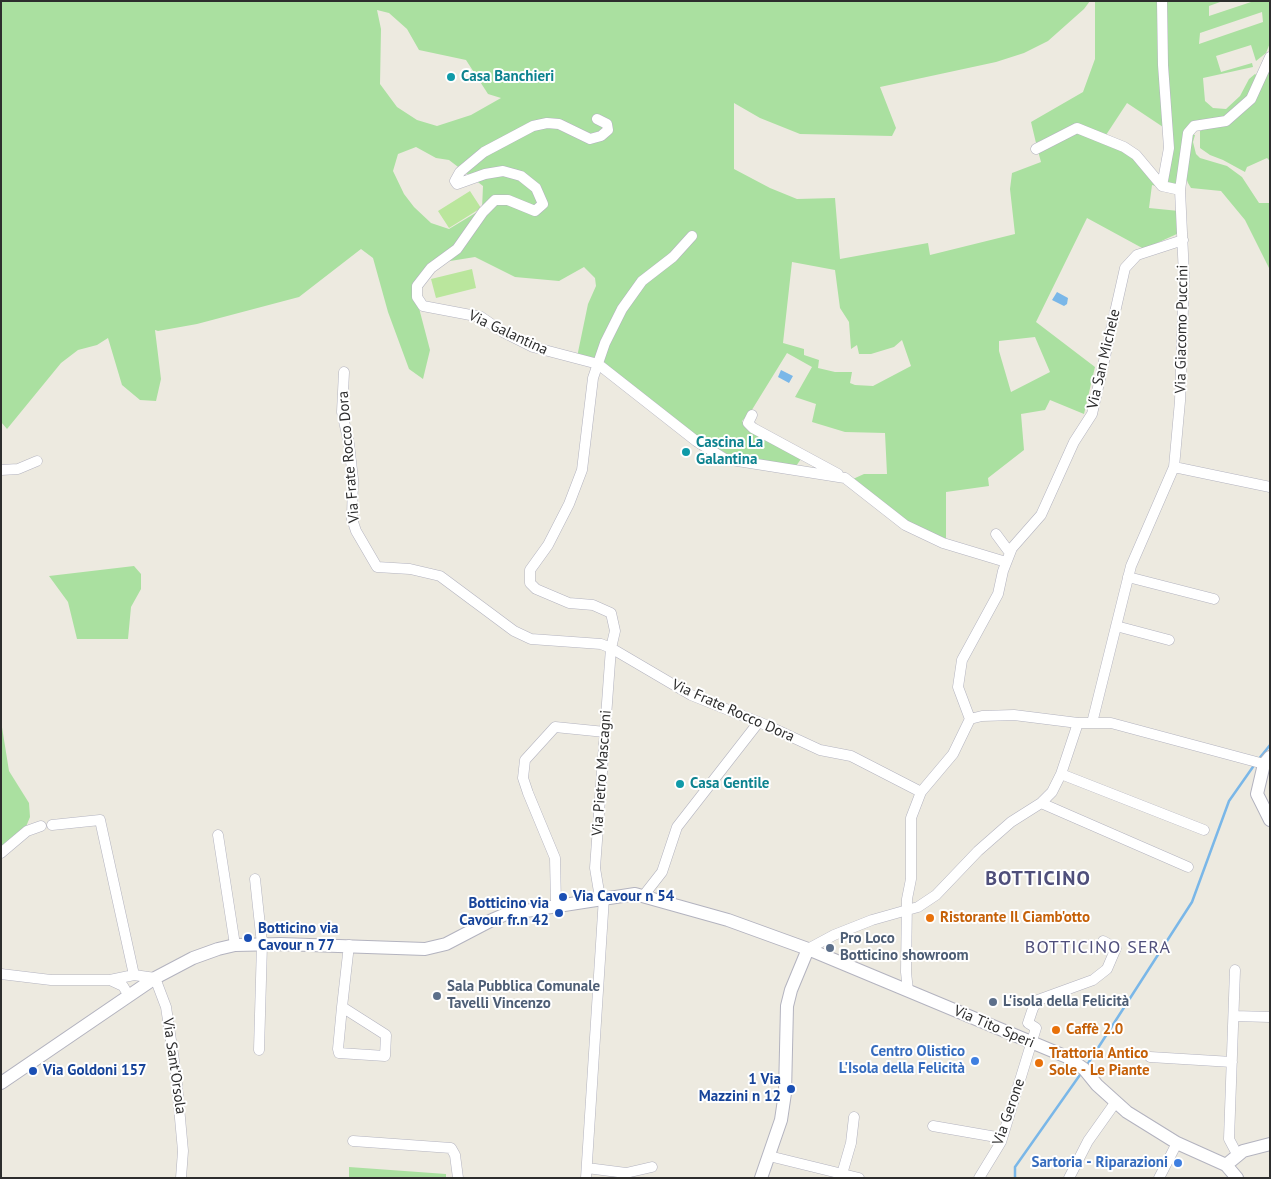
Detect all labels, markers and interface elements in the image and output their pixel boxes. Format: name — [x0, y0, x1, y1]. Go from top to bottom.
place label: Casa Banchieri — [461, 68, 554, 86]
marker: Casa Banchieri — [445, 71, 457, 83]
street label: Via Giacomo Puccini — [1172, 265, 1192, 393]
street label: Via Galantina — [466, 307, 550, 359]
street label: Via San Michele — [1084, 307, 1124, 411]
street label: Via Frate Rocco Dora — [334, 390, 364, 524]
place label: Cascina La Galantina — [696, 434, 763, 469]
marker: Cascina La Galantina — [680, 446, 692, 458]
street label: Via Frate Rocco Dora — [669, 676, 797, 746]
street label: Via Pietro Mascagni — [589, 709, 615, 837]
place label: Casa Gentile — [690, 775, 769, 793]
marker: Casa Gentile — [674, 778, 686, 790]
district label: BOTTICINO — [984, 867, 1092, 891]
place label: Via Cavour n 54 — [573, 888, 674, 906]
marker: Via Cavour n 54 — [557, 891, 569, 903]
place label: Botticino via Cavour fr.n 42 — [459, 895, 549, 930]
marker: Botticino via Cavour fr.n 42 — [553, 907, 565, 919]
place label: Ristorante Il Ciamb'otto — [940, 909, 1090, 927]
marker: Ristorante Il Ciamb'otto — [924, 912, 936, 924]
place label: Botticino via Cavour n 77 — [258, 920, 339, 955]
place label: Pro Loco Botticino showroom — [840, 930, 969, 965]
marker: Botticino via Cavour n 77 — [242, 932, 254, 944]
district label: BOTTICINO SERA — [1023, 937, 1173, 959]
marker: Pro Loco Botticino showroom — [824, 942, 836, 954]
place label: Sala Pubblica Comunale Tavelli Vincenzo — [447, 978, 600, 1013]
marker: Sala Pubblica Comunale Tavelli Vincenzo — [431, 990, 443, 1002]
place label: L'isola della Felicità — [1003, 993, 1129, 1011]
marker: L'isola della Felicità — [987, 996, 999, 1008]
street label: Via Tito Speri — [951, 1002, 1037, 1052]
street label: Via Sant'Orsola — [158, 1017, 190, 1115]
place label: Caffè 2.0 — [1066, 1021, 1123, 1039]
marker: Caffè 2.0 — [1050, 1024, 1062, 1036]
place label: Centro Olistico L'Isola della Felicità — [839, 1043, 965, 1078]
place label: Trattoria Antico Sole - Le Piante — [1049, 1045, 1150, 1080]
marker: Centro Olistico L'Isola della Felicità — [969, 1055, 981, 1067]
marker: Trattoria Antico Sole - Le Piante — [1033, 1057, 1045, 1069]
place label: Via Goldoni 157 — [43, 1062, 147, 1080]
marker: Via Goldoni 157 — [27, 1065, 39, 1077]
place label: 1 Via Mazzini n 12 — [699, 1071, 781, 1106]
street label: Via Gerone — [989, 1076, 1029, 1148]
marker: 1 Via Mazzini n 12 — [785, 1083, 797, 1095]
place label: Sartoria - Riparazioni — [1031, 1154, 1168, 1172]
marker: Sartoria - Riparazioni — [1172, 1157, 1184, 1169]

